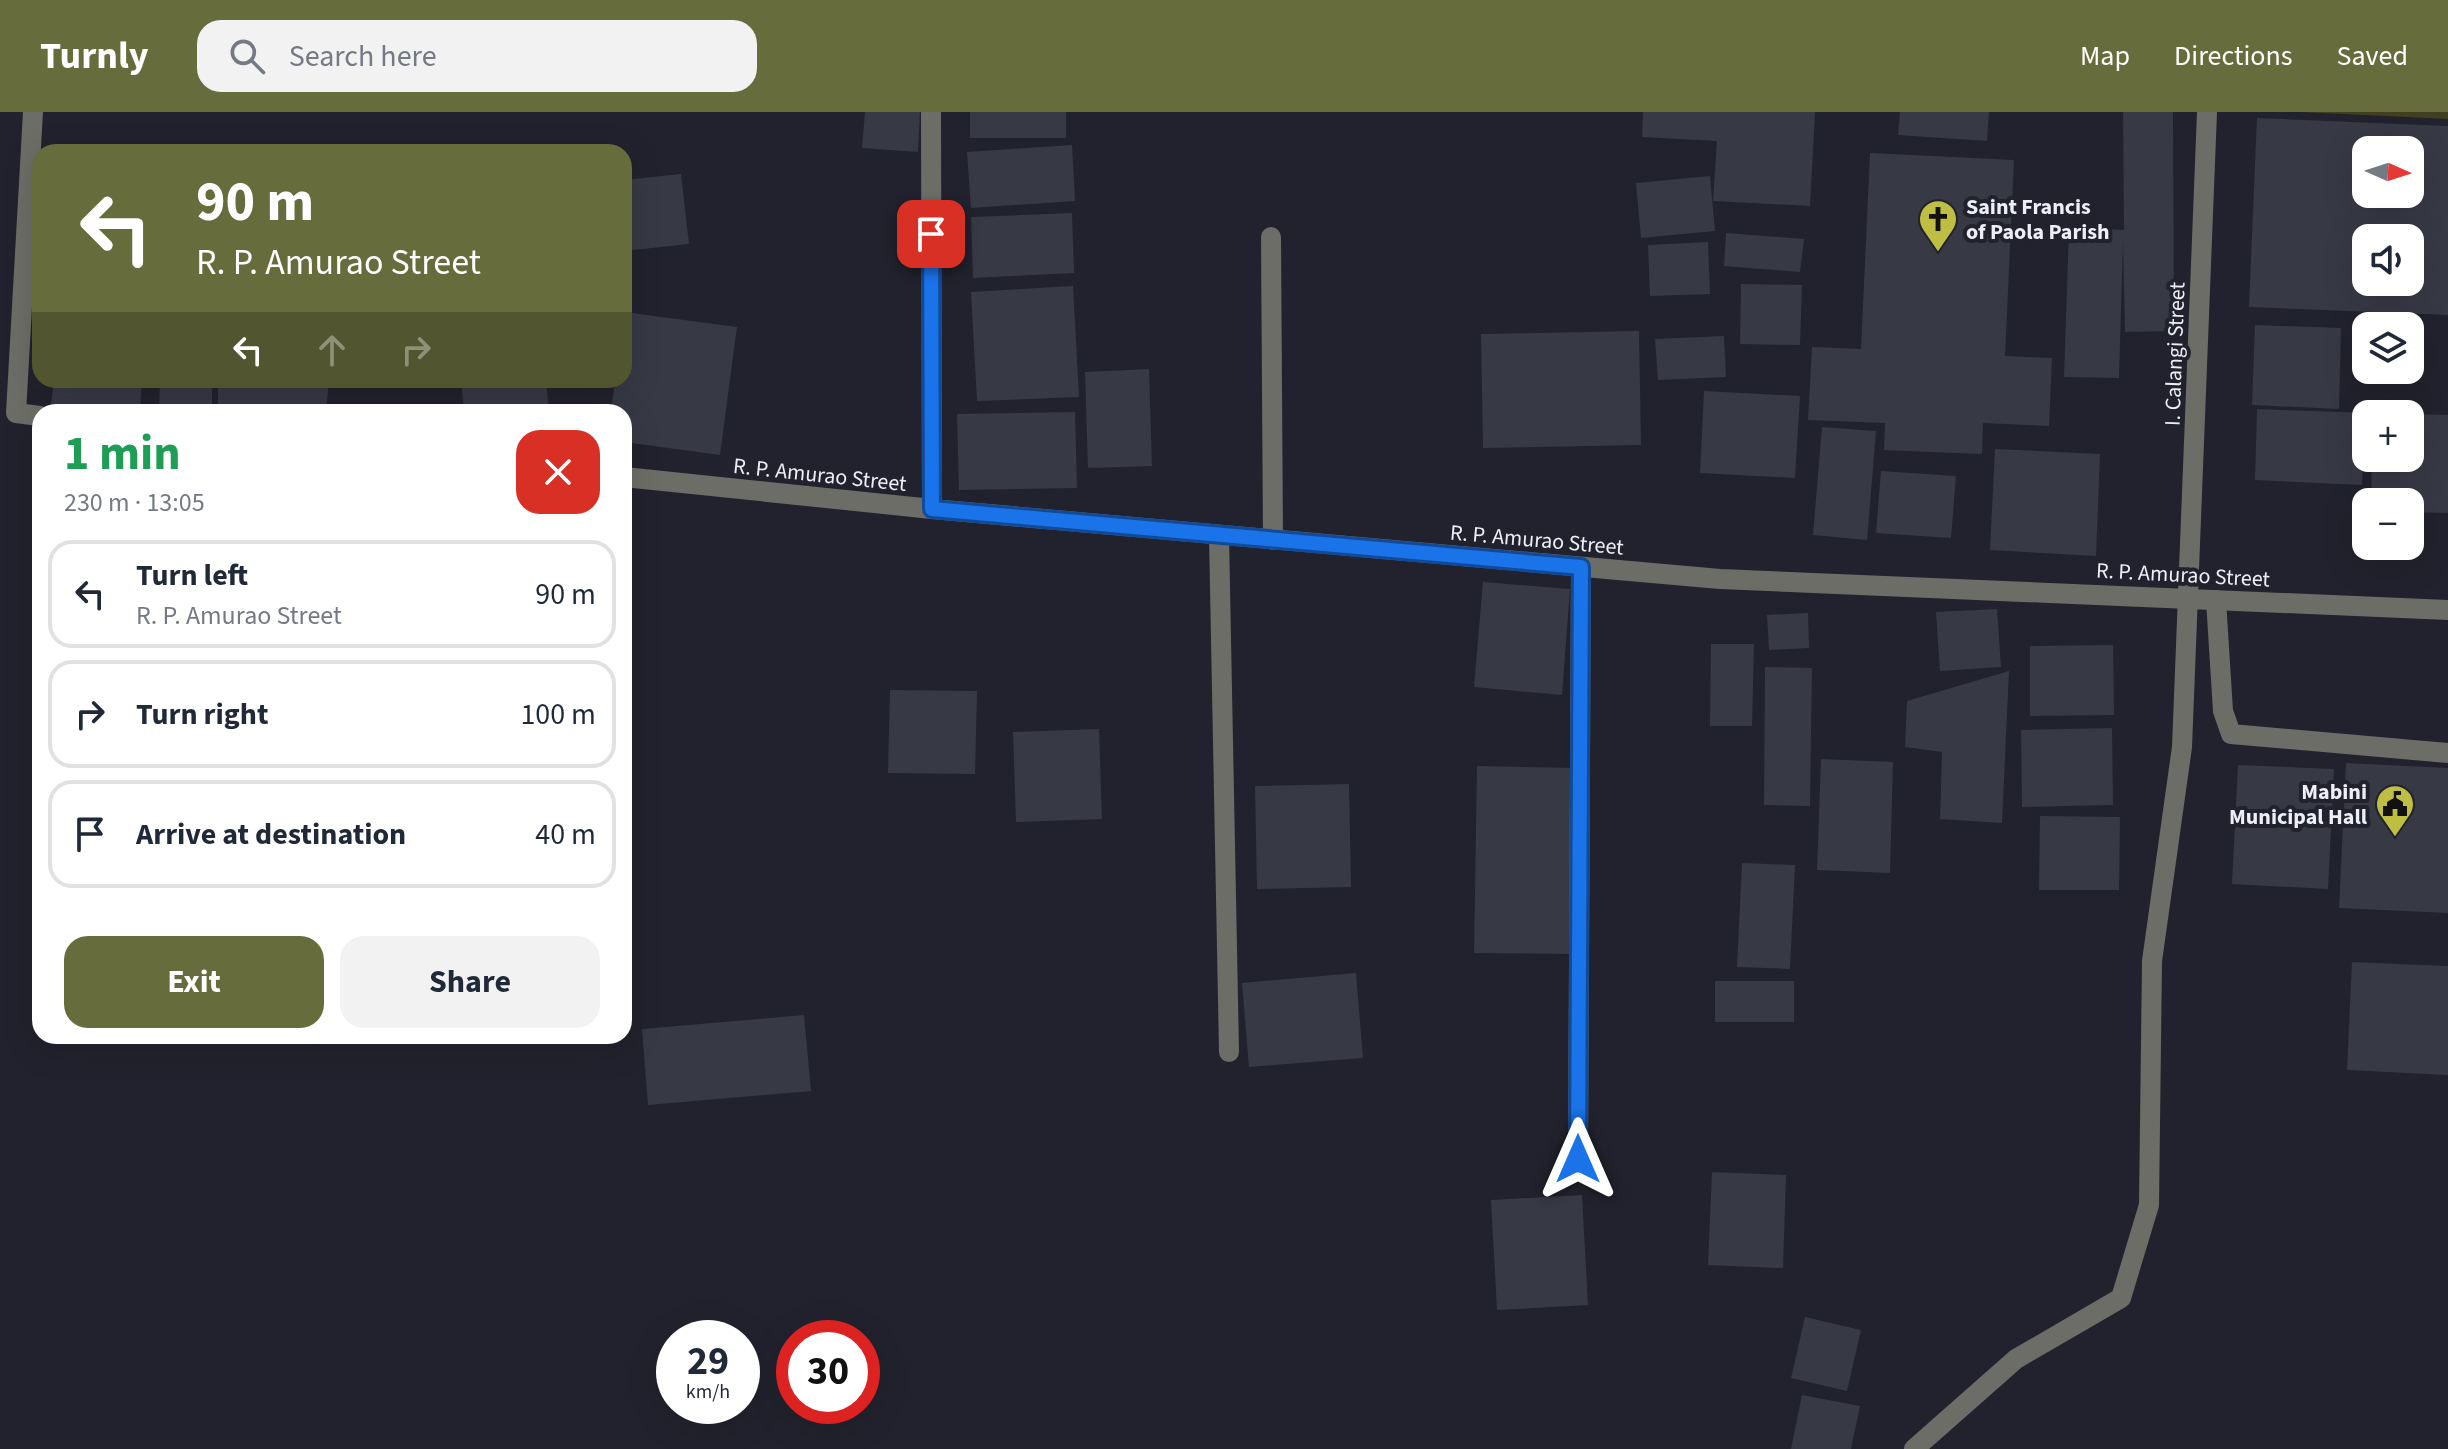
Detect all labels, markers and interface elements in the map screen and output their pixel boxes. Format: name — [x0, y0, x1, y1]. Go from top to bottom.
search box — [197, 20, 757, 92]
text: Turnly — [40, 29, 149, 83]
icon: search — [225, 34, 269, 78]
text: Search here — [289, 35, 437, 78]
text: Map — [2080, 36, 2130, 76]
text: Directions — [2174, 36, 2293, 76]
text: Saved — [2337, 36, 2408, 76]
north arrow — [2352, 136, 2424, 208]
map controls — [2352, 136, 2424, 560]
text: 90 m — [196, 163, 314, 242]
icon: left — [64, 176, 168, 280]
place label: Saint Francis of Paola Parish — [1966, 191, 2110, 248]
church icon: Saint Francis of Paola Parish — [1917, 198, 1959, 253]
pin — [897, 200, 965, 268]
icon: arrive — [909, 212, 953, 256]
button: sound — [2352, 224, 2424, 296]
text: R. P. Amurao Street — [196, 237, 481, 288]
street label: I. Calangi Street — [2156, 281, 2194, 427]
button: layers — [2352, 312, 2424, 384]
icon: left — [226, 328, 270, 372]
icon: ahead — [310, 328, 354, 372]
icon: right — [394, 328, 438, 372]
button: + — [2352, 400, 2424, 472]
text: 1 min — [64, 420, 181, 488]
button: close — [516, 430, 600, 514]
street label: R. P. Amurao Street — [732, 450, 909, 500]
text: 230 m · 13:05 — [64, 484, 205, 521]
button: − — [2352, 488, 2424, 560]
street label: R. P. Amurao Street — [1449, 516, 1626, 564]
text: Turn left — [136, 554, 248, 597]
street label: R. P. Amurao Street — [2095, 554, 2271, 596]
icon: left — [68, 572, 112, 616]
text: 90 m — [535, 573, 596, 616]
text: R. P. Amurao Street — [136, 597, 342, 634]
icon: right — [68, 692, 112, 736]
text: Turn right — [136, 693, 268, 736]
text: 100 m — [520, 693, 596, 736]
place label: Mabini Municipal Hall — [2229, 776, 2368, 833]
public building icon: Mabini Municipal Hall — [2374, 783, 2416, 838]
icon: arrive — [68, 812, 112, 856]
text: Arrive at destination — [136, 813, 406, 856]
text: 40 m — [535, 813, 596, 856]
button: Exit — [64, 936, 324, 1028]
button: Share — [340, 936, 600, 1028]
position arrow — [1536, 1117, 1620, 1201]
speed limit sign: 30 — [776, 1320, 880, 1424]
text: 29 — [687, 1333, 729, 1390]
text: km/h — [686, 1378, 730, 1406]

